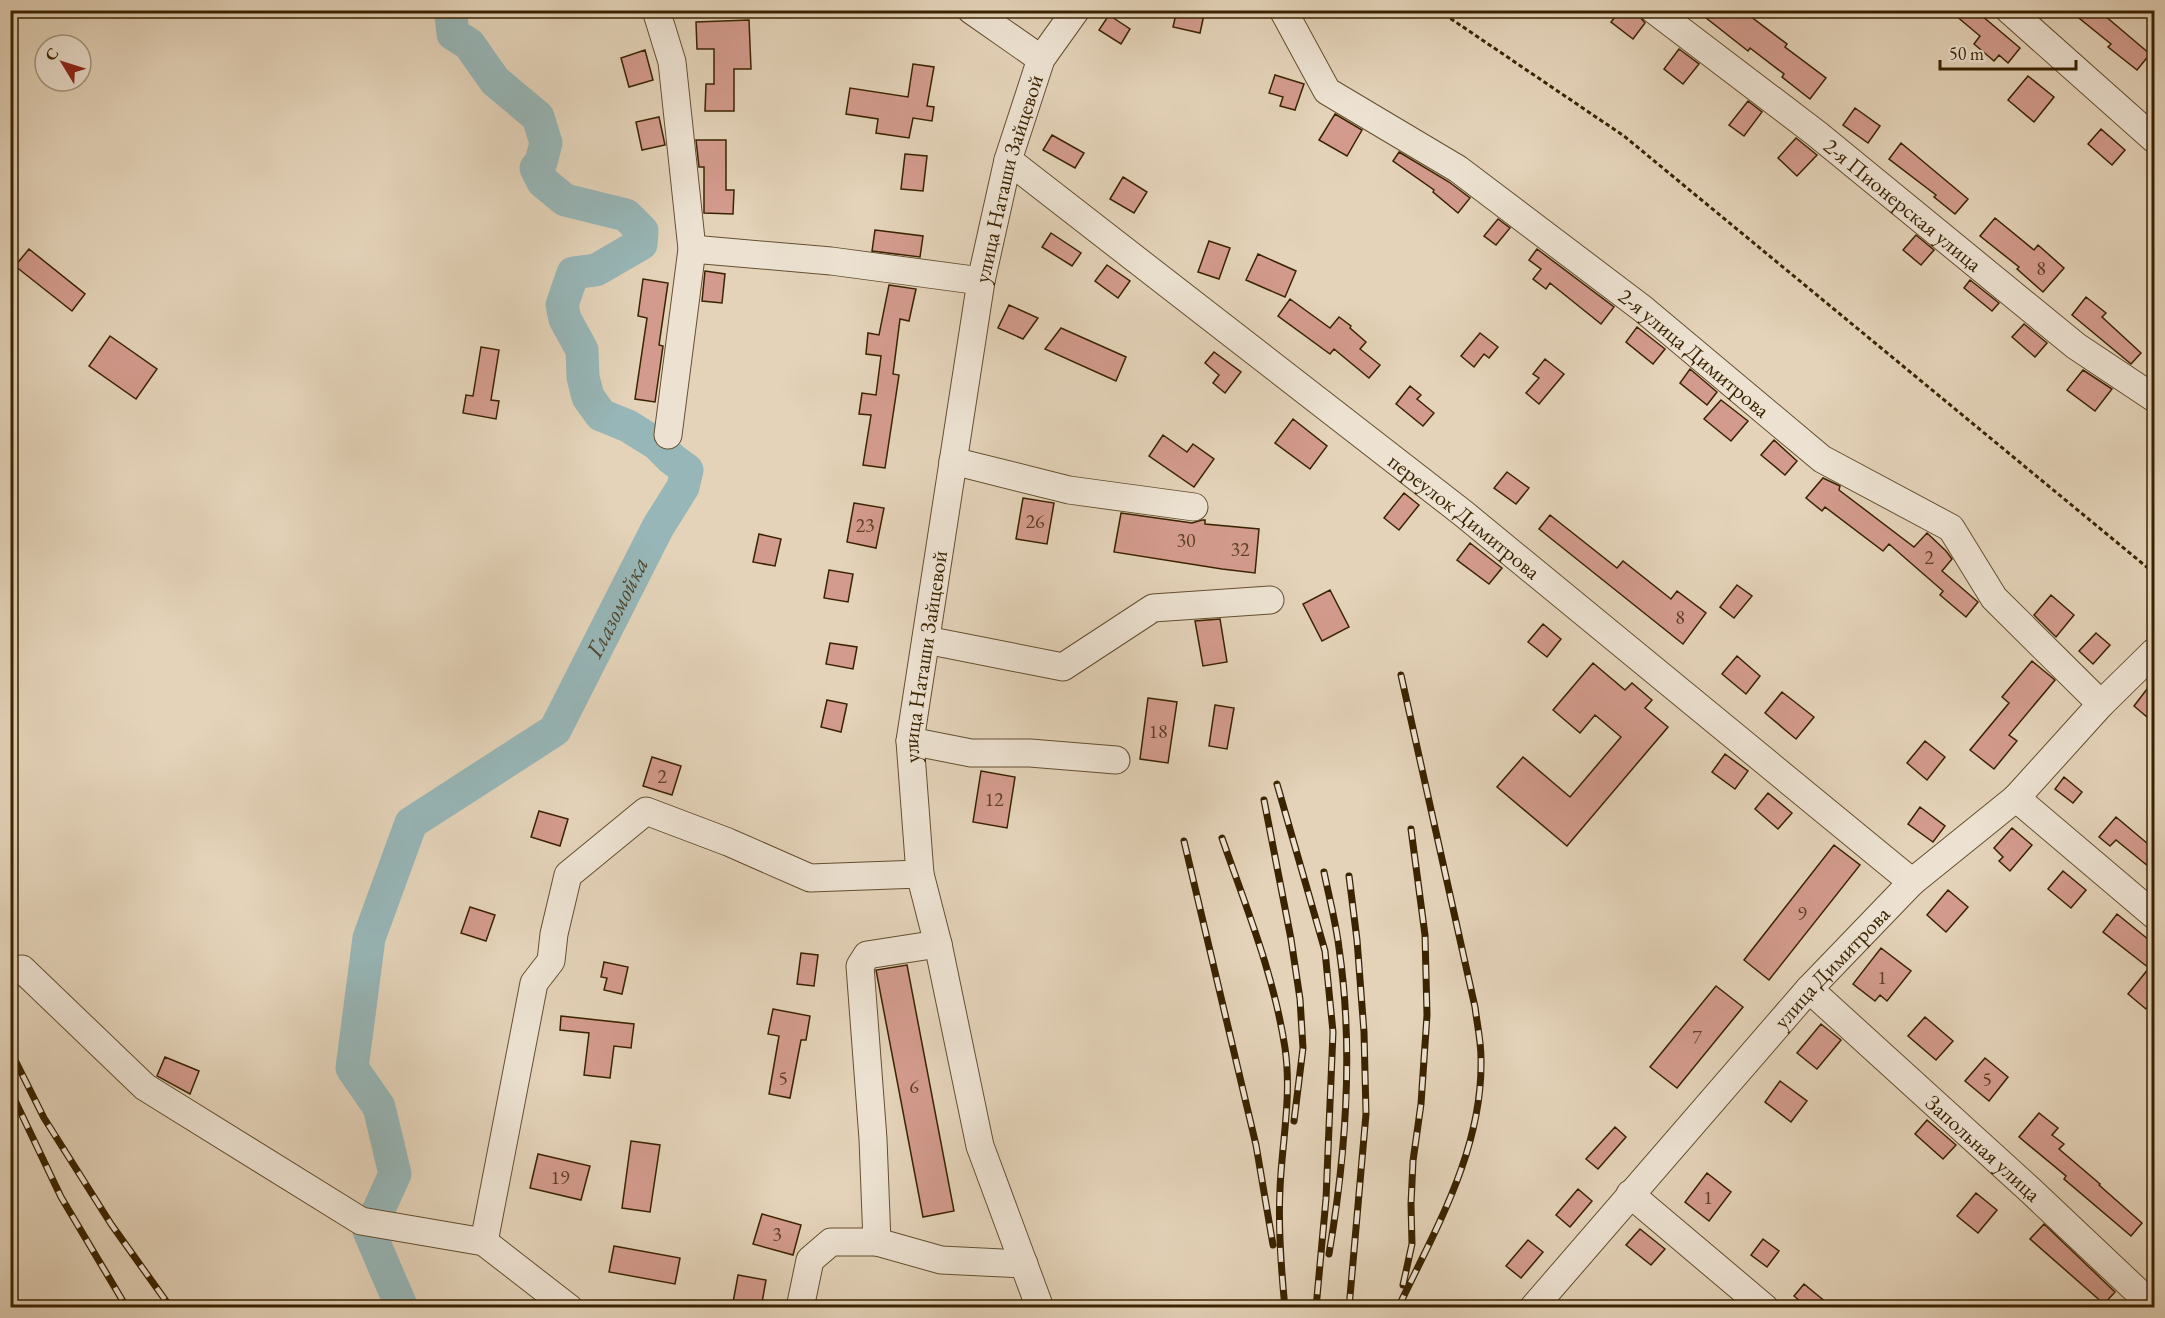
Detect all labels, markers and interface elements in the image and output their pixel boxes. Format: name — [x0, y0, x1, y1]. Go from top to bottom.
north arrow — [33, 33, 93, 93]
scale bar — [1940, 33, 2076, 71]
text: 50 m — [1949, 42, 1984, 65]
text: С — [40, 43, 63, 65]
street label: улица Наташи Зайцевой — [967, 70, 1050, 286]
street label: 2-я Пионерская улица — [1818, 131, 1988, 278]
house number: 8 — [2036, 255, 2046, 281]
street label: 2-я улица Димитрова — [1612, 282, 1776, 424]
street label: переулок Димитрова — [1382, 447, 1547, 586]
house number: 26 — [1025, 508, 1045, 534]
house number: 23 — [855, 512, 875, 538]
house number: 30 — [1176, 527, 1196, 553]
house number: 32 — [1230, 536, 1250, 562]
house number: 2 — [1924, 544, 1934, 570]
street label: улица Наташи Зайцевой — [896, 548, 954, 764]
water label: Глазомойка — [578, 552, 655, 664]
house number: 8 — [1675, 604, 1685, 630]
house number: 18 — [1148, 718, 1168, 744]
house number: 2 — [657, 763, 667, 789]
house number: 12 — [984, 786, 1004, 812]
street label: улица Димитрова — [1767, 900, 1896, 1035]
house number: 9 — [1797, 900, 1807, 926]
house number: 1 — [1877, 964, 1887, 990]
house number: 7 — [1692, 1024, 1702, 1050]
house number: 5 — [778, 1065, 788, 1091]
house number: 5 — [1982, 1066, 1992, 1092]
house number: 6 — [909, 1073, 919, 1099]
street label: Запольная улица — [1919, 1088, 2047, 1208]
house number: 19 — [550, 1164, 570, 1190]
house number: 1 — [1703, 1184, 1713, 1210]
house number: 3 — [772, 1221, 782, 1247]

